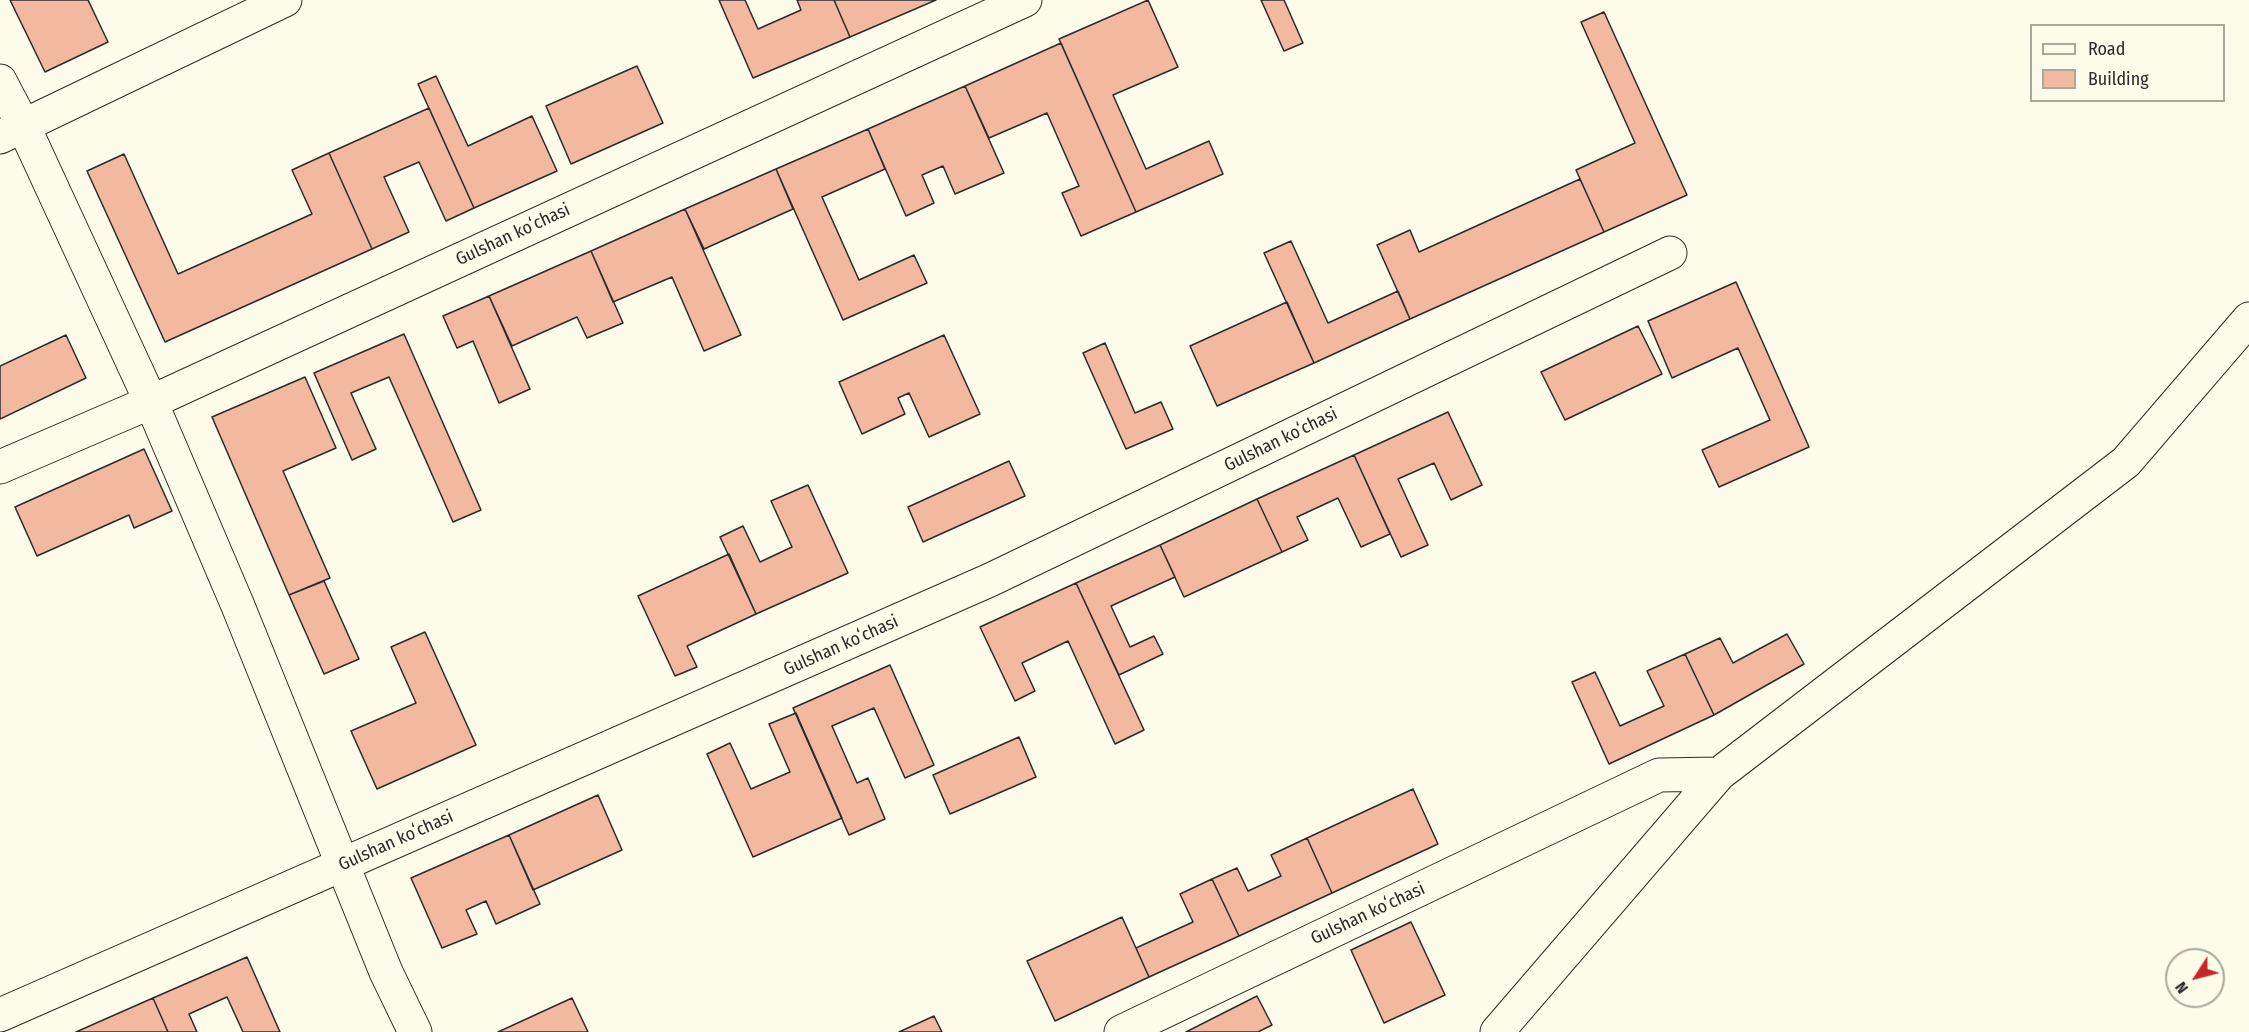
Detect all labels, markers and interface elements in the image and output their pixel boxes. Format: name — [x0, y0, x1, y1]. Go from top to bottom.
legend — [2030, 24, 2225, 102]
text: Road — [2088, 38, 2125, 60]
text: Building — [2088, 68, 2149, 90]
street label: Gulshan koʻchasi — [453, 199, 573, 271]
street label: Gulshan koʻchasi — [1221, 403, 1341, 477]
street label: Gulshan koʻchasi — [780, 611, 902, 681]
street label: Gulshan koʻchasi — [335, 806, 457, 876]
street label: Gulshan koʻchasi — [1308, 878, 1428, 950]
north arrow — [2165, 948, 2225, 1008]
text: N — [2171, 978, 2192, 997]

